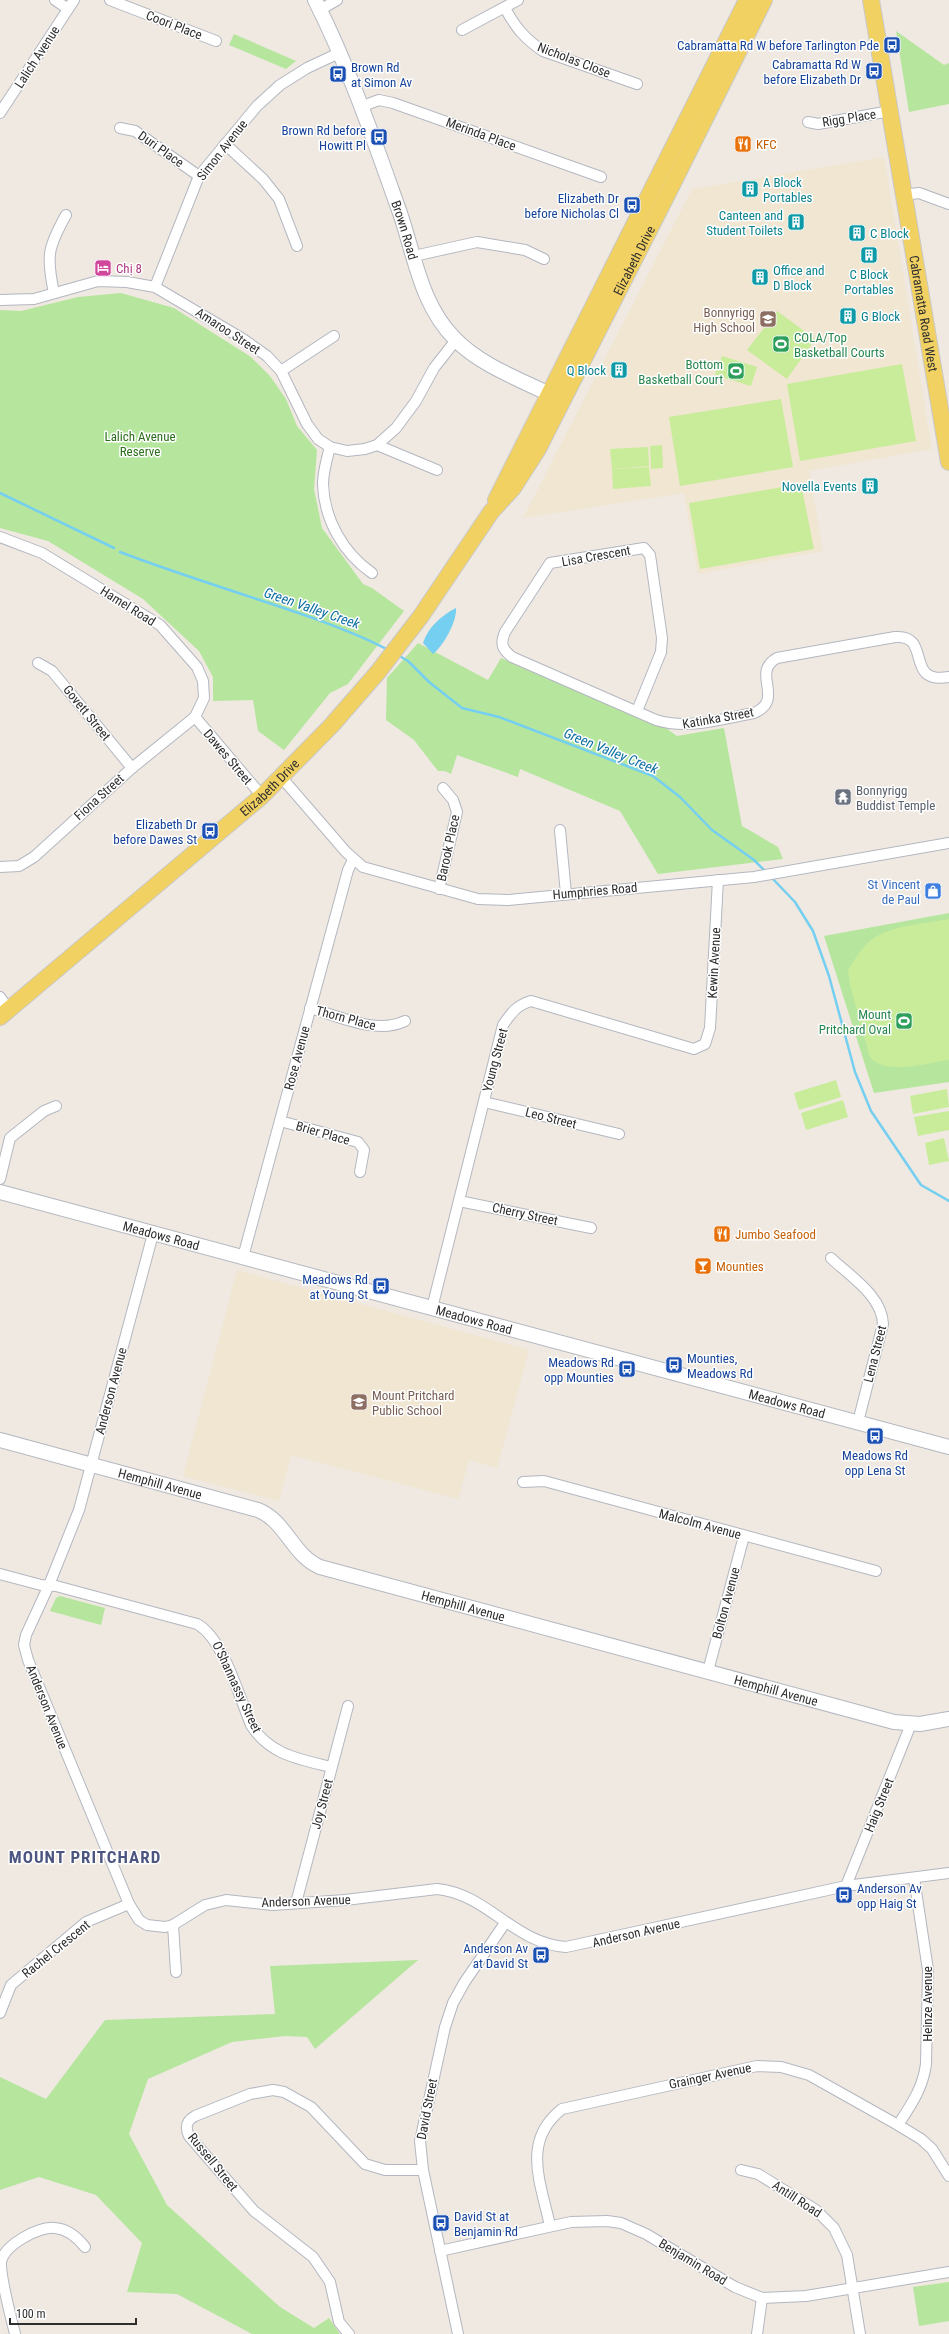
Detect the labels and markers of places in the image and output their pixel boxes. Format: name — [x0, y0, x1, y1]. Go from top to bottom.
bus stop icon: Cabramatta Rd W before Tarlington Pde — [882, 35, 902, 55]
place label: Cabramatta Rd W before Tarlington Pde — [677, 38, 879, 53]
place label: Cabramatta Rd W before Elizabeth Dr — [764, 57, 861, 87]
place label: Brown Rd at Simon Av — [351, 60, 413, 90]
bus stop icon: Cabramatta Rd W before Elizabeth Dr — [864, 61, 884, 81]
bus stop icon: Brown Rd at Simon Av — [328, 64, 348, 84]
place label: Brown Rd before Howitt Pl — [281, 123, 366, 153]
bus stop icon: Brown Rd before Howitt Pl — [369, 127, 389, 147]
restaurant icon: KFC — [733, 134, 753, 154]
place label: KFC — [756, 137, 777, 152]
place label: A Block Portables — [763, 175, 812, 205]
building icon: A Block Portables — [740, 179, 760, 199]
place label: Elizabeth Dr before Nicholas Cl — [525, 191, 619, 221]
bus stop icon: Elizabeth Dr before Nicholas Cl — [622, 195, 642, 215]
place label: Canteen and Student Toilets — [706, 208, 783, 238]
building icon: Canteen and Student Toilets — [786, 212, 806, 232]
building icon: C Block — [847, 223, 867, 243]
place label: C Block — [870, 226, 909, 241]
building icon: C Block Portables — [859, 245, 879, 265]
hotel icon: Chị 8 — [93, 258, 113, 278]
place label: Chị 8 — [116, 261, 142, 276]
place label: Office and D Block — [773, 263, 825, 293]
building icon: Office and D Block — [750, 267, 770, 287]
place label: C Block Portables — [844, 267, 894, 297]
place label: Bonnyrigg High School — [693, 305, 755, 335]
building icon: G Block — [838, 306, 858, 326]
school or university icon: Bonnyrigg High School — [758, 309, 778, 329]
place label: G Block — [861, 309, 900, 324]
place label: COLA/Top Basketball Courts — [794, 330, 885, 360]
sports icon: COLA/Top Basketball Courts — [771, 334, 791, 354]
place label: Bottom Basketball Court — [638, 357, 723, 387]
building icon: Q Block — [609, 360, 629, 380]
sports icon: Bottom Basketball Court — [726, 361, 746, 381]
place label: Q Block — [567, 363, 606, 378]
building icon: Novella Events — [860, 476, 880, 496]
place label: Novella Events — [782, 479, 857, 494]
place label: Bonnyrigg Buddist Temple — [856, 783, 935, 813]
temple icon: Bonnyrigg Buddist Temple — [833, 787, 853, 807]
place label: Elizabeth Dr before Dawes St — [113, 817, 197, 847]
bus stop icon: Elizabeth Dr before Dawes St — [200, 821, 220, 841]
place label: St Vincent de Paul — [868, 877, 920, 907]
shop icon: St Vincent de Paul — [923, 881, 943, 901]
place label: Mount Pritchard Oval — [819, 1007, 891, 1037]
sports icon: Mount Pritchard Oval — [894, 1011, 914, 1031]
restaurant icon: Jumbo Seafood — [712, 1224, 732, 1244]
place label: Jumbo Seafood — [735, 1227, 816, 1242]
bar icon: Mounties — [693, 1256, 713, 1276]
place label: Mounties — [716, 1259, 764, 1274]
place label: Meadows Rd at Young St — [302, 1272, 368, 1302]
bus stop icon: Meadows Rd at Young St — [371, 1276, 391, 1296]
place label: Mounties, Meadows Rd — [687, 1351, 753, 1381]
place label: Meadows Rd opp Mounties — [544, 1355, 614, 1385]
bus stop icon: Mounties, Meadows Rd — [664, 1355, 684, 1375]
bus stop icon: Meadows Rd opp Mounties — [617, 1359, 637, 1379]
place label: Mount Pritchard Public School — [372, 1388, 455, 1418]
school or university icon: Mount Pritchard Public School — [349, 1392, 369, 1412]
bus stop icon: Meadows Rd opp Lena St — [865, 1426, 885, 1446]
place label: Meadows Rd opp Lena St — [842, 1448, 908, 1478]
place label: Anderson Av opp Haig St — [857, 1881, 922, 1911]
bus stop icon: Anderson Av opp Haig St — [834, 1885, 854, 1905]
place label: Anderson Av at David St — [463, 1941, 528, 1971]
bus stop icon: Anderson Av at David St — [531, 1945, 551, 1965]
place label: David St at Benjamin Rd — [454, 2209, 518, 2239]
bus stop icon: David St at Benjamin Rd — [431, 2213, 451, 2233]

